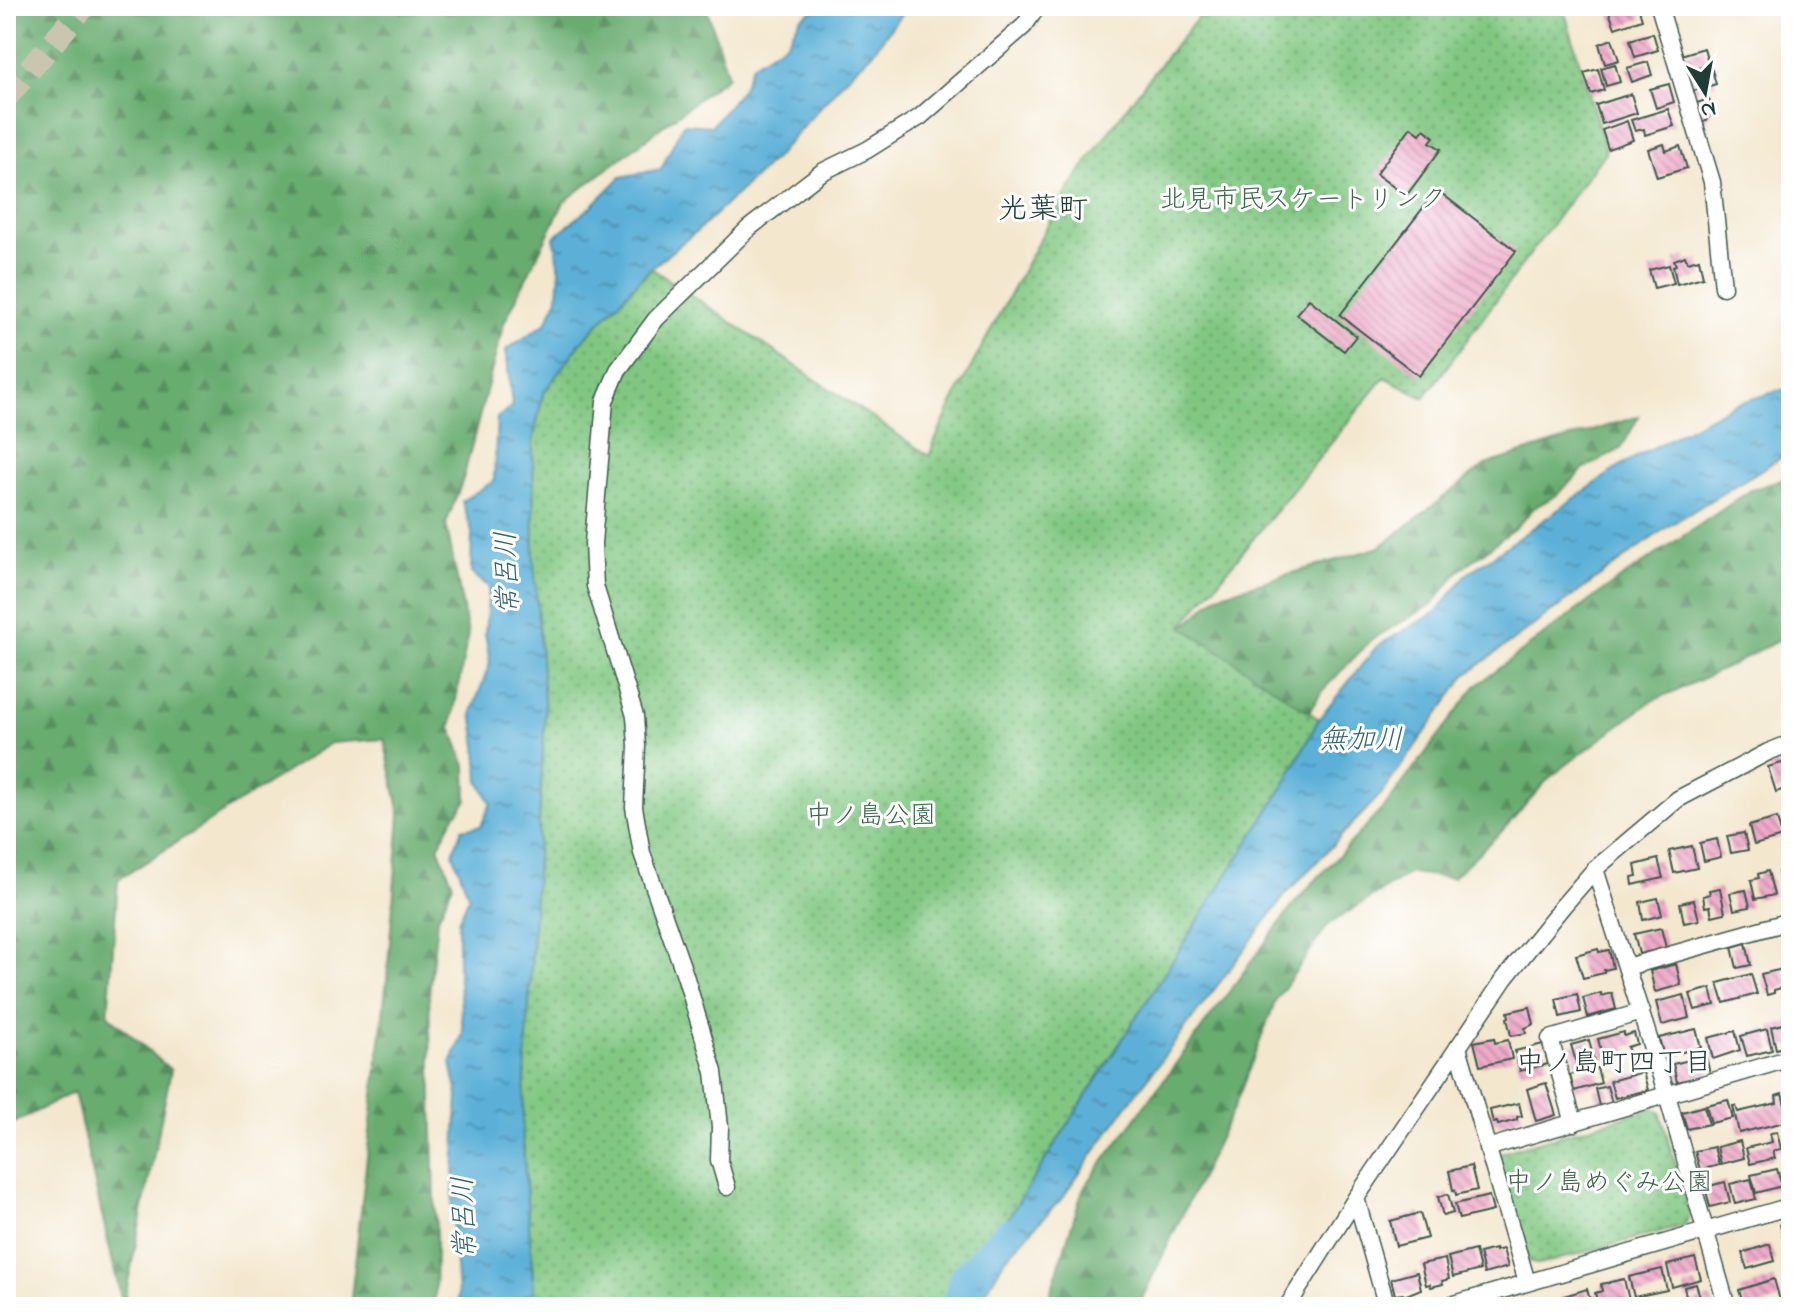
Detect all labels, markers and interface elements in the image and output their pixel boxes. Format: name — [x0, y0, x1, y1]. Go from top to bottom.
north arrow — [1665, 52, 1745, 132]
text: N — [1698, 92, 1719, 126]
park label: 北見市民スケートリンク — [1160, 182, 1446, 220]
district label: 光葉町 — [998, 189, 1088, 233]
water label: 常呂川 — [487, 530, 531, 616]
water label: 無加川 — [1319, 721, 1403, 762]
park label: 中ノ島公園 — [806, 798, 936, 836]
district label: 中ノ島町四丁目 — [1516, 1044, 1712, 1085]
park label: 中ノ島めぐみ公園 — [1506, 1165, 1712, 1203]
water label: 常呂川 — [444, 1175, 488, 1261]

